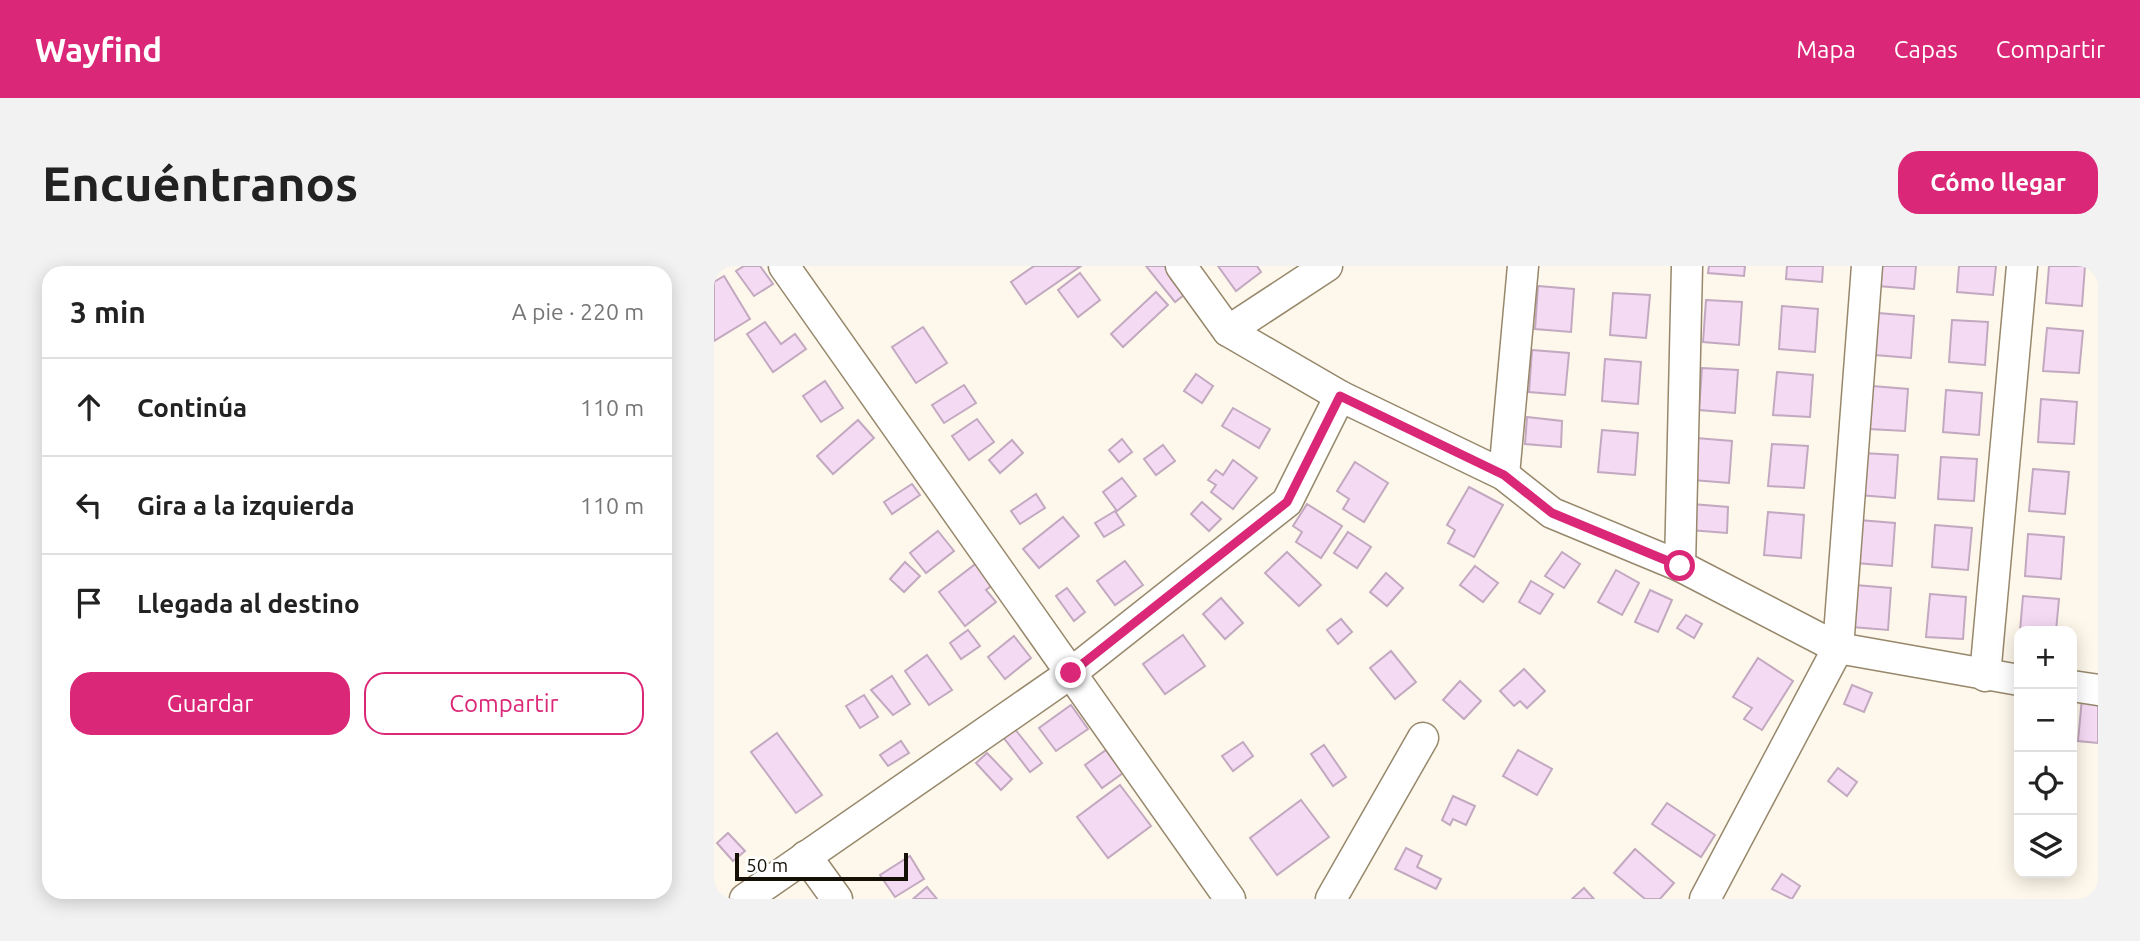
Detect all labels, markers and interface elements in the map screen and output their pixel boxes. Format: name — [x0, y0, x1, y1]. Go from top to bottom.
text: Wayfind — [35, 31, 162, 68]
text: Mapa — [1796, 36, 1856, 63]
text: Capas — [1894, 36, 1958, 63]
text: Compartir — [1996, 36, 2105, 63]
button: Cómo llegar — [1898, 151, 2098, 214]
text: Encuéntranos — [42, 155, 358, 210]
text: 3 min — [70, 295, 146, 329]
text: A pie · 220 m — [512, 299, 644, 324]
icon: ahead — [70, 388, 108, 426]
text: Continúa — [137, 393, 247, 422]
text: 110 m — [580, 395, 644, 420]
icon: left — [70, 486, 108, 524]
text: Gira a la izquierda — [137, 491, 355, 520]
text: 110 m — [580, 493, 644, 518]
route start — [1664, 550, 1695, 581]
icon: arrive — [70, 584, 108, 622]
text: Llegada al destino — [137, 589, 360, 618]
map controls — [2014, 626, 2077, 878]
button: + — [2014, 626, 2077, 689]
route end — [1055, 657, 1086, 688]
button: Guardar — [70, 672, 350, 735]
button: Compartir — [364, 672, 644, 735]
button: − — [2014, 689, 2077, 752]
button: locate — [2014, 752, 2077, 815]
button: layers — [2014, 815, 2077, 878]
scale bar — [735, 850, 908, 882]
text: 50 m — [746, 854, 788, 876]

